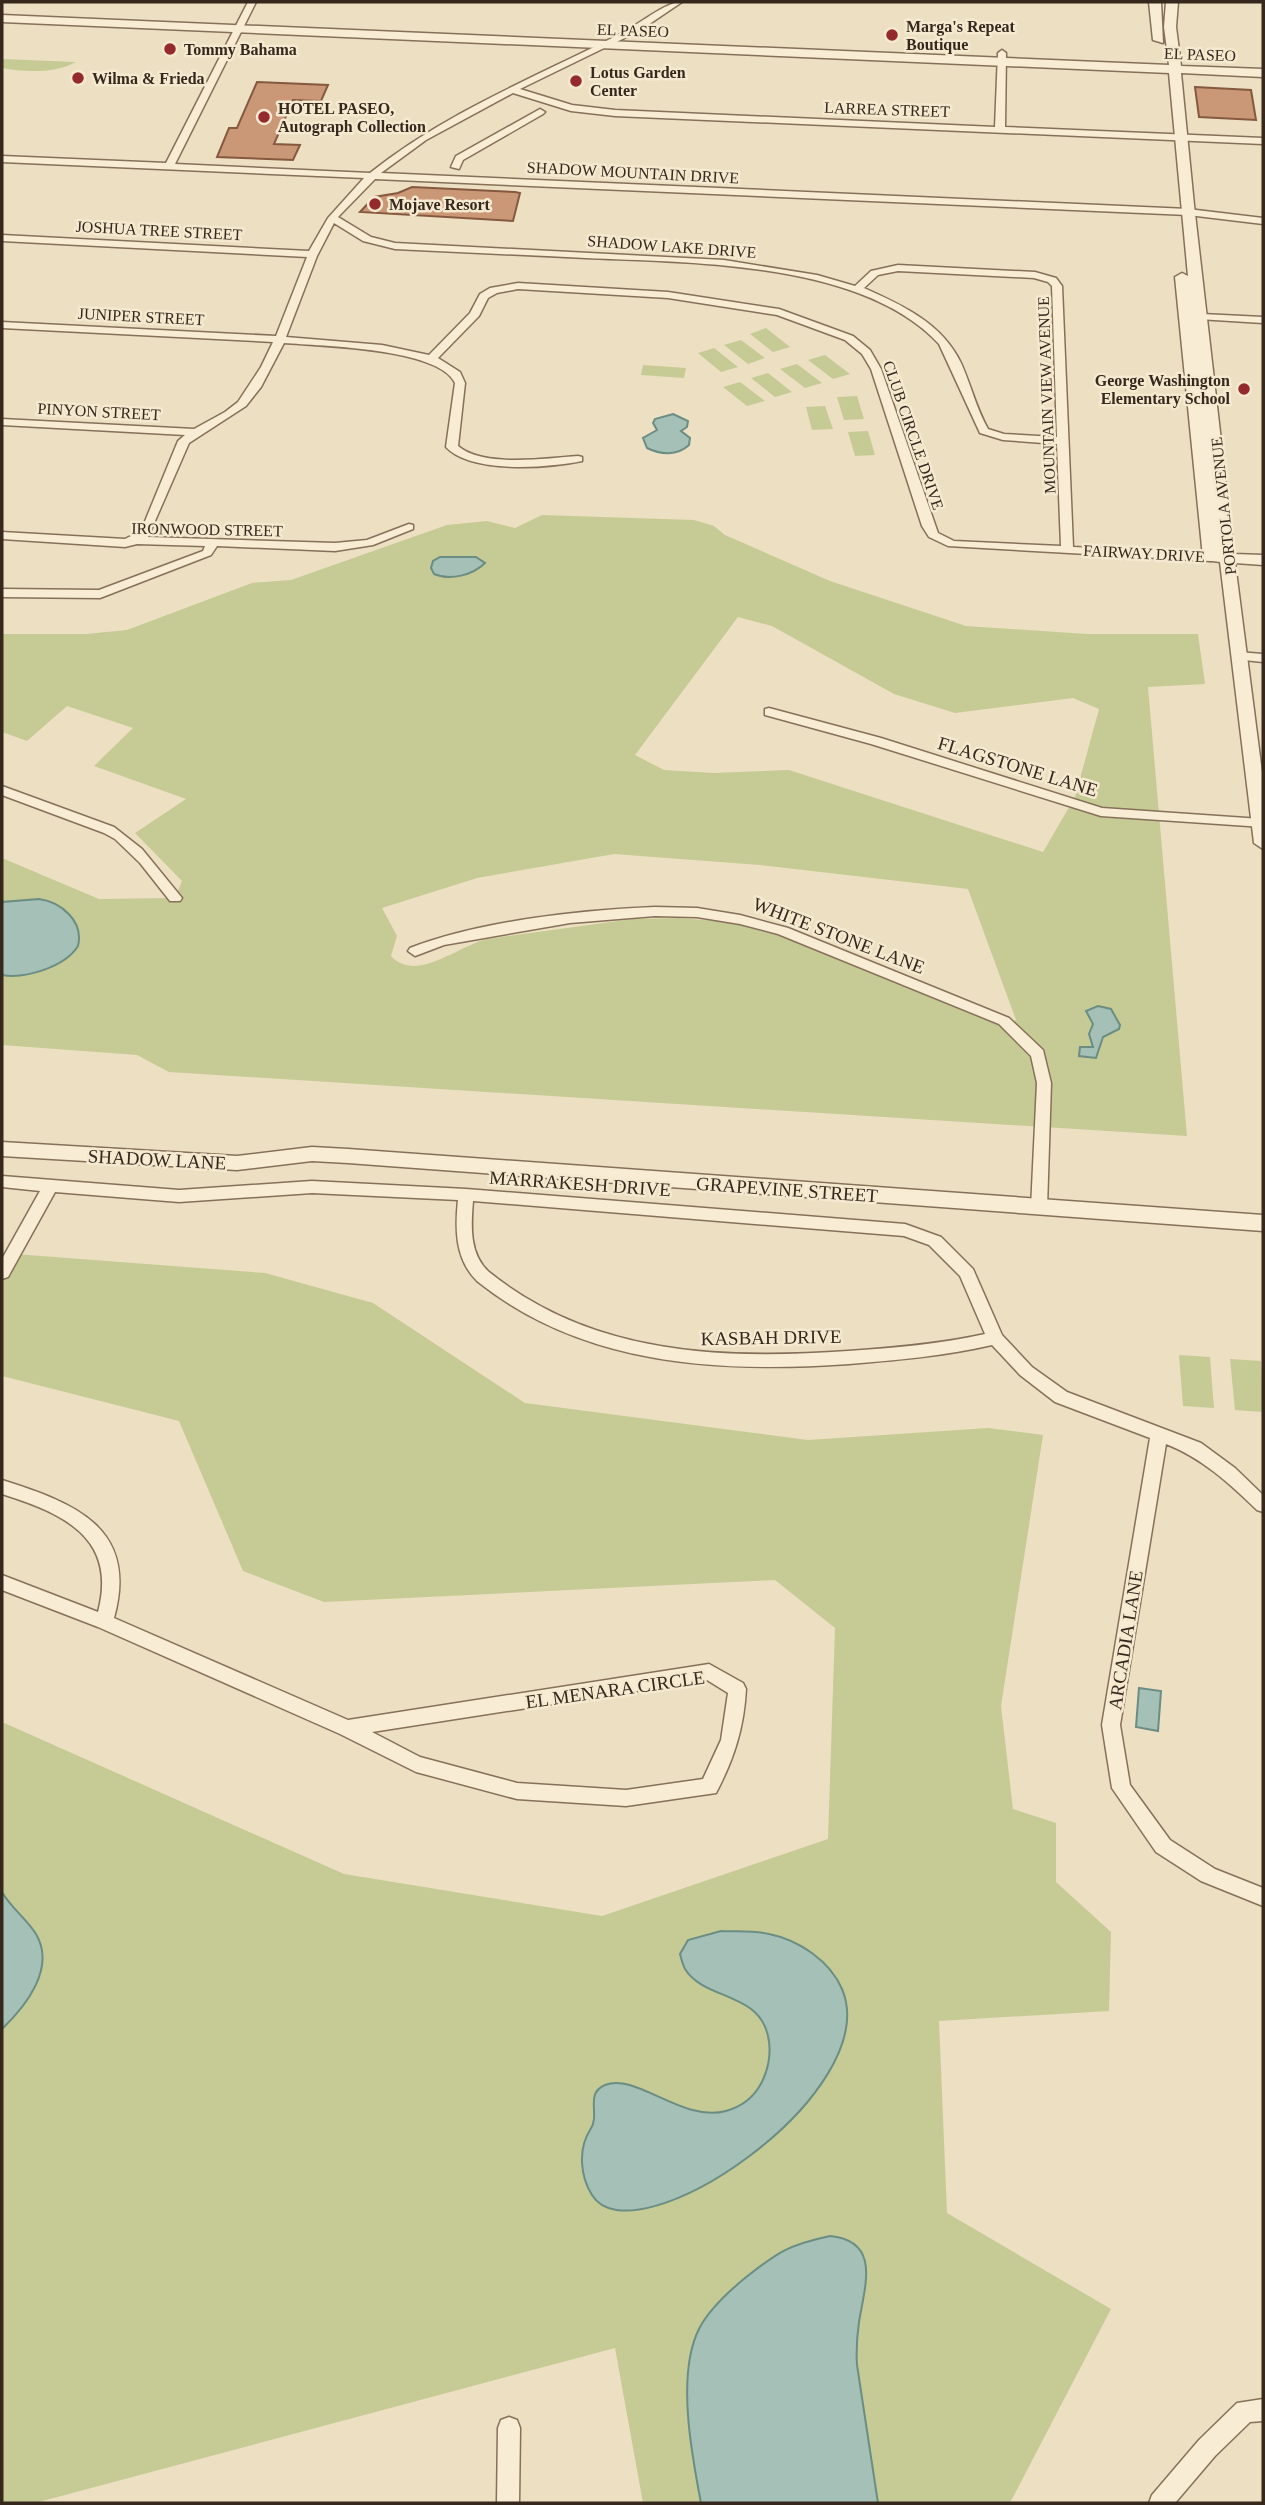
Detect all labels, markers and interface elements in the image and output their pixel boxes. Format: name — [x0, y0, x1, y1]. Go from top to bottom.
place label: Marga's Repeat Boutique — [906, 18, 1016, 54]
street label: EL PASEO — [597, 21, 669, 40]
marker: Marga's Repeat Boutique — [884, 27, 900, 43]
marker: Tommy Bahama — [162, 41, 178, 57]
place label: Tommy Bahama — [184, 41, 297, 59]
street label: EL PASEO — [1164, 45, 1236, 64]
place label: Lotus Garden Center — [590, 64, 686, 99]
marker: Wilma & Frieda — [70, 70, 86, 86]
place label: Wilma & Frieda — [92, 70, 205, 87]
marker: Lotus Garden Center — [568, 73, 584, 89]
street label: LARREA STREET — [824, 99, 950, 120]
place label: HOTEL PASEO, Autograph Collection — [278, 100, 426, 136]
marker: HOTEL PASEO, Autograph Collection — [256, 109, 272, 125]
street label: SHADOW MOUNTAIN DRIVE — [526, 158, 740, 187]
marker: Mojave Resort — [367, 196, 383, 212]
place label: Mojave Resort — [389, 196, 491, 214]
street label: JOSHUA TREE STREET — [75, 218, 243, 243]
street label: SHADOW LAKE DRIVE — [587, 232, 757, 261]
street label: MOUNTAIN VIEW AVENUE — [1035, 296, 1058, 494]
street label: JUNIPER STREET — [77, 305, 205, 328]
street label: CLUB CIRCLE DRIVE — [880, 358, 947, 512]
place label: George Washington Elementary School — [1095, 372, 1231, 408]
marker: George Washington Elementary School — [1236, 381, 1252, 397]
street label: PINYON STREET — [37, 400, 161, 423]
street label: PORTOLA AVENUE — [1208, 436, 1239, 576]
street label: IRONWOOD STREET — [131, 520, 283, 539]
street label: FAIRWAY DRIVE — [1083, 542, 1205, 565]
street label: FLAGSTONE LANE — [935, 732, 1100, 801]
street label: WHITE STONE LANE — [750, 893, 928, 978]
street label: SHADOW LANE — [87, 1145, 227, 1174]
street label: MARRAKESH DRIVE — [488, 1167, 672, 1200]
street label: GRAPEVINE STREET — [695, 1173, 879, 1206]
street label: KASBAH DRIVE — [700, 1326, 842, 1349]
street label: ARCADIA LANE — [1104, 1569, 1147, 1711]
street label: EL MENARA CIRCLE — [524, 1667, 706, 1712]

